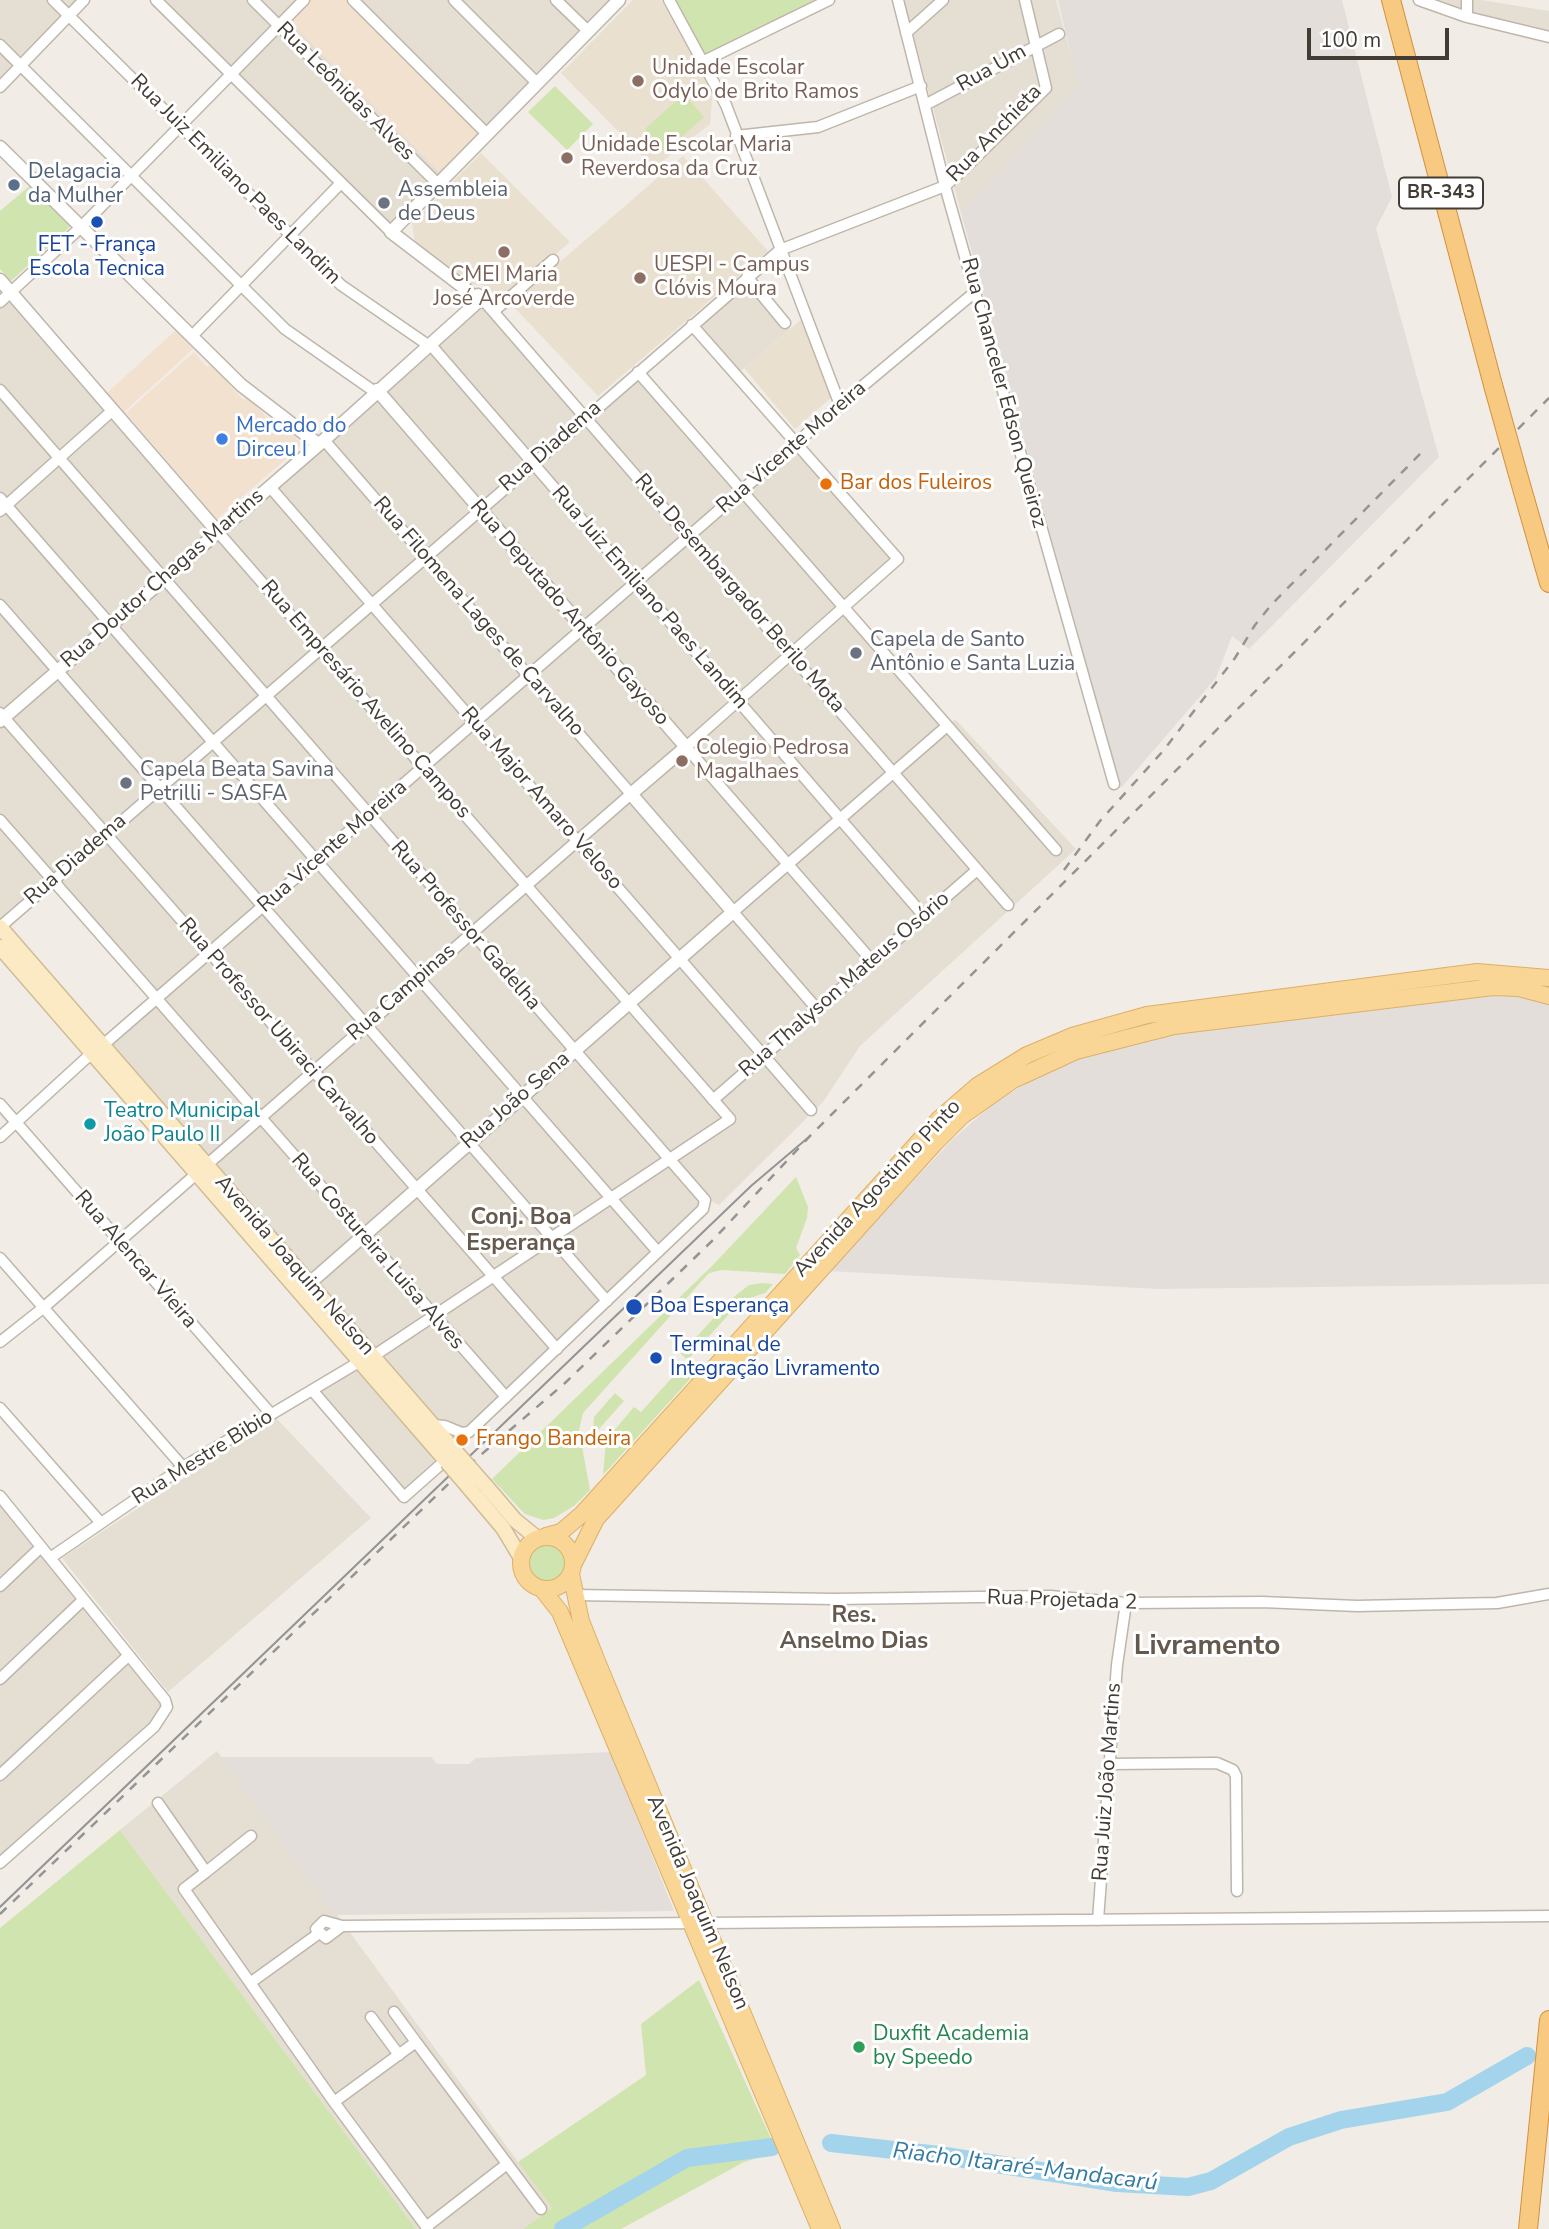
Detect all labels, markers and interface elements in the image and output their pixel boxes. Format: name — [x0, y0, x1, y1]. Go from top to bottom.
scale bar — [1311, 14, 1453, 58]
street label: Rua Leônidas Alves — [271, 18, 419, 166]
text: 100 m — [1320, 26, 1381, 54]
street label: Rua Um — [953, 40, 1031, 98]
place label: Unidade Escolar Odylo de Brito Ramos — [652, 56, 859, 106]
street label: Rua Juiz Emiliano Paes Landim — [124, 69, 346, 291]
marker: Unidade Escolar Odylo de Brito Ramos — [630, 73, 646, 89]
street label: Rua Anchieta — [942, 80, 1048, 188]
place label: Unidade Escolar Maria Reverdosa da Cruz — [581, 133, 792, 183]
marker: Unidade Escolar Maria Reverdosa da Cruz — [559, 150, 575, 166]
place label: Delagacia da Mulher — [28, 160, 123, 210]
marker: Delagacia da Mulher — [6, 177, 22, 193]
place label: Assembleia de Deus — [398, 178, 508, 228]
road number: BR-343 — [1399, 178, 1483, 209]
marker: Assembleia de Deus — [376, 195, 392, 211]
marker: FET - França Escola Tecnica — [89, 214, 105, 230]
place label: FET - França Escola Tecnica — [29, 233, 165, 283]
marker: CMEI Maria José Arcoverde — [496, 244, 512, 260]
place label: UESPI - Campus Clóvis Moura — [654, 253, 810, 303]
street label: Rua Chanceler Edson Queiroz — [955, 255, 1051, 531]
place label: CMEI Maria José Arcoverde — [433, 263, 575, 313]
marker: UESPI - Campus Clóvis Moura — [632, 270, 648, 286]
street label: Rua Vicente Moreira — [712, 376, 872, 520]
street label: Rua Diadema — [495, 396, 607, 498]
place label: Mercado do Dirceu I — [236, 414, 347, 464]
marker: Mercado do Dirceu I — [214, 431, 230, 447]
street label: Rua Desembargador Berilo Mota — [628, 469, 850, 719]
place label: Bar dos Fuleiros — [840, 471, 992, 497]
marker: Bar dos Fuleiros — [818, 476, 834, 492]
street label: Rua Juiz Emiliano Paes Landim — [545, 481, 753, 715]
street label: Rua Doutor Chagas Martins — [56, 484, 270, 674]
street label: Rua Filomena Lages de Carvalho — [367, 492, 589, 742]
street label: Rua Deputado Antônio Gayoso — [464, 495, 674, 731]
street label: Rua Empresário Avelino Campos — [255, 576, 475, 824]
place label: Capela de Santo Antônio e Santa Luzia — [870, 628, 1075, 678]
marker: Capela de Santo Antônio e Santa Luzia — [848, 645, 864, 661]
street label: Rua Major Amaro Veloso — [455, 702, 627, 896]
place label: Colegio Pedrosa Magalhaes — [696, 736, 849, 786]
marker: Colegio Pedrosa Magalhaes — [674, 753, 690, 769]
place label: Capela Beata Savina Petrilli - SASFA — [140, 758, 334, 808]
marker: Capela Beata Savina Petrilli - SASFA — [118, 775, 134, 791]
street label: Rua Vicente Moreira — [253, 775, 413, 919]
street label: Rua Diadema — [20, 809, 132, 911]
street label: Rua Professor Gadelha — [385, 836, 545, 1016]
street label: Rua Thalyson Mateus Osório — [735, 887, 955, 1083]
street label: Rua Professor Ubiraci Carvalho — [173, 913, 383, 1151]
street label: Rua Campinas — [343, 939, 461, 1047]
street label: Rua João Sena — [456, 1047, 576, 1155]
street label: Avenida Agostinho Pinto — [789, 1095, 967, 1283]
place label: Teatro Municipal João Paulo II — [104, 1099, 260, 1149]
marker: Teatro Municipal João Paulo II — [82, 1116, 98, 1132]
street label: Rua Costureira Luisa Alves — [285, 1149, 469, 1355]
street label: Avenida Joaquim Nelson — [209, 1171, 379, 1361]
street label: Rua Alencar Vieira — [68, 1186, 202, 1334]
district label: Conj. Boa Esperança — [466, 1204, 576, 1258]
place label: Boa Esperança — [650, 1294, 789, 1320]
marker: Boa Esperança — [624, 1297, 644, 1317]
place label: Terminal de Integração Livramento — [670, 1333, 880, 1383]
marker: Terminal de Integração Livramento — [648, 1350, 664, 1366]
street label: Rua Mestre Bibio — [128, 1405, 278, 1511]
place label: Frango Bandeira — [476, 1427, 631, 1453]
marker: Frango Bandeira — [454, 1432, 470, 1448]
street label: Rua Projetada 2 — [986, 1586, 1138, 1616]
district label: Res. Anselmo Dias — [780, 1602, 928, 1656]
district label: Livramento — [1134, 1630, 1280, 1664]
street label: Rua Juiz João Martins — [1088, 1682, 1128, 1882]
street label: Avenida Joaquim Nelson — [640, 1792, 754, 2014]
place label: Duxfit Academia by Speedo — [873, 2022, 1029, 2072]
marker: Duxfit Academia by Speedo — [851, 2039, 867, 2055]
water label: Riacho Itararé-Mandacarú — [891, 2138, 1159, 2198]

